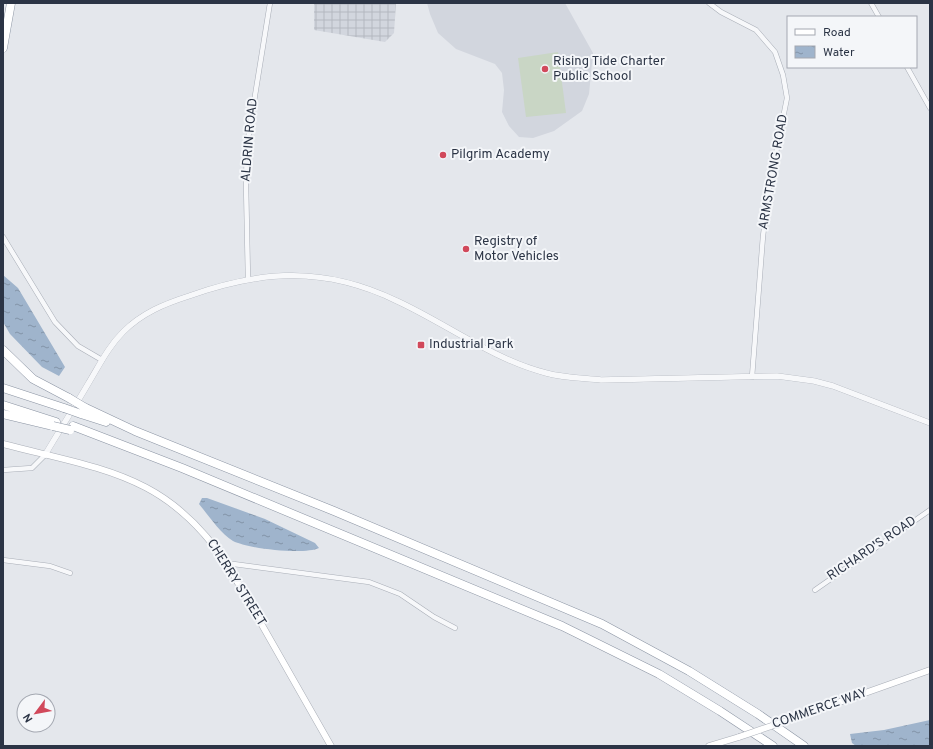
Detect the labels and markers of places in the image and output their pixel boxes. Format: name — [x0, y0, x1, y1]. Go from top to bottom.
place label: Rising Tide Charter Public School — [553, 54, 665, 85]
marker: Rising Tide Charter Public School — [540, 64, 550, 74]
place label: Pilgrim Academy — [451, 147, 550, 163]
marker: Pilgrim Academy — [438, 150, 448, 160]
place label: Registry of Motor Vehicles — [474, 234, 559, 265]
marker: Registry of Motor Vehicles — [461, 244, 471, 254]
place label: Industrial Park — [429, 337, 514, 353]
marker: Industrial Park — [416, 340, 426, 350]

